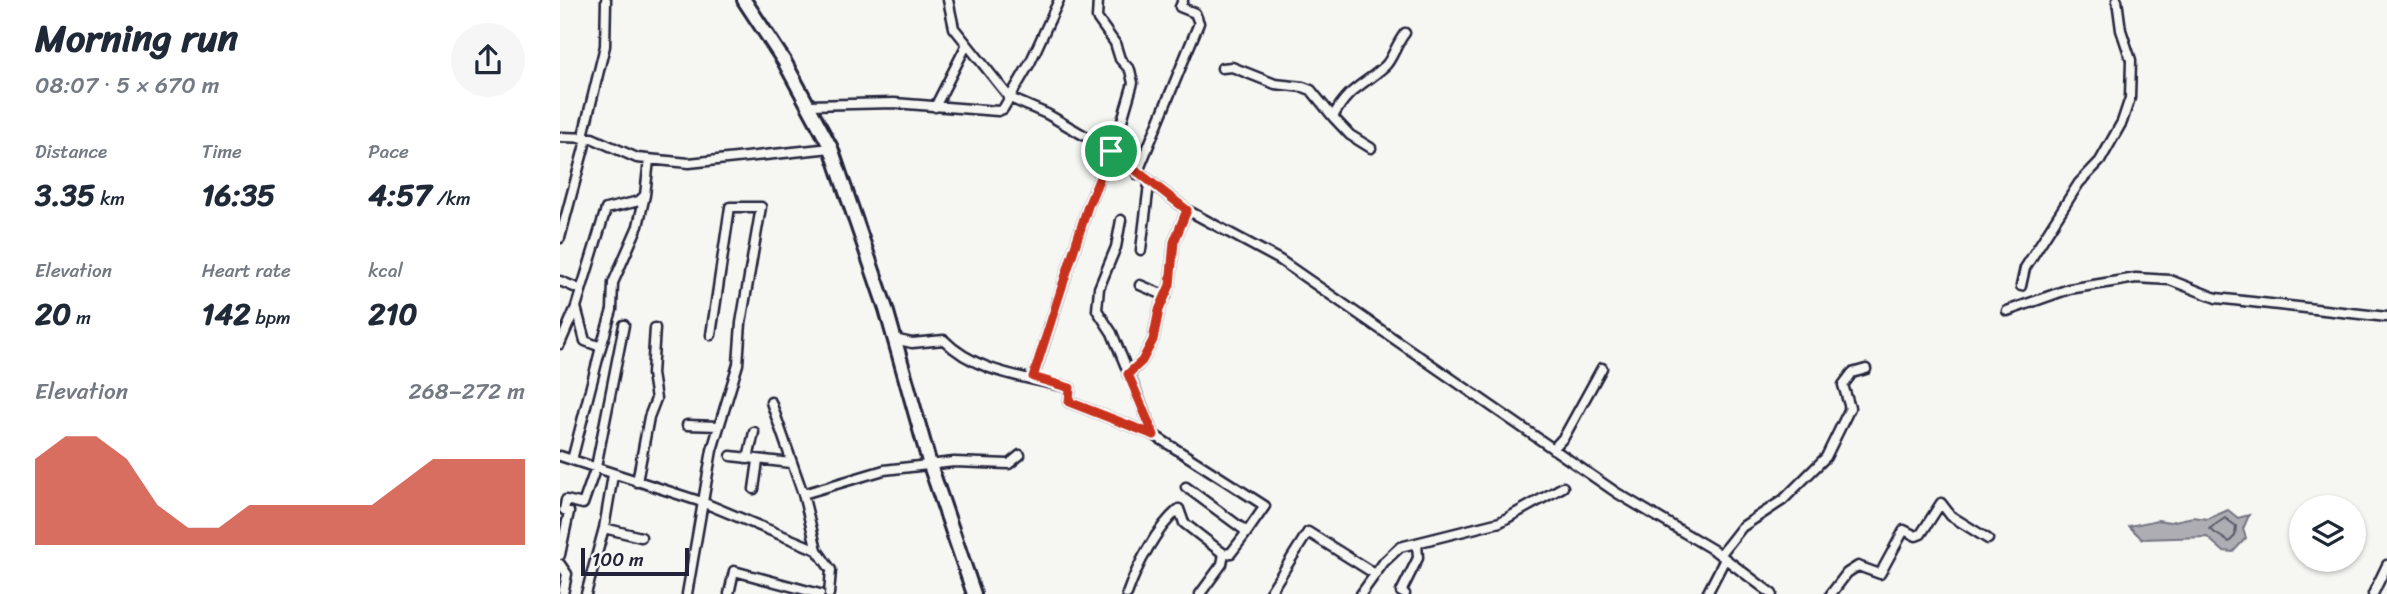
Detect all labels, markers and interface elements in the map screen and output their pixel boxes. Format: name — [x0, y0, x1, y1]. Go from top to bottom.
text: Morning run — [35, 5, 238, 72]
button: share — [451, 23, 525, 97]
text: 08:07 · 5 × 670 m — [35, 65, 219, 106]
pin — [1081, 121, 1141, 181]
icon: arrive — [1092, 132, 1130, 170]
text: Distance — [35, 135, 107, 168]
text: Time — [202, 135, 242, 168]
text: Pace — [368, 135, 409, 168]
text: 3.35 — [35, 168, 95, 222]
text: 16:35 — [202, 168, 275, 222]
text: 4:57 — [368, 168, 432, 222]
text: km — [95, 182, 125, 215]
text: /km — [432, 182, 471, 215]
text: Elevation — [35, 254, 112, 287]
text: Heart rate — [202, 254, 291, 287]
text: kcal — [368, 254, 403, 287]
text: 20 — [35, 287, 71, 341]
text: 142 — [202, 287, 251, 341]
text: 210 — [368, 287, 417, 341]
text: m — [71, 301, 91, 334]
text: bpm — [251, 301, 291, 334]
text: Elevation — [35, 371, 128, 412]
text: 268–272 m — [408, 371, 525, 412]
map controls — [2289, 495, 2366, 572]
button: layers — [2289, 495, 2366, 572]
text: 100 m — [592, 543, 644, 576]
scale bar — [581, 545, 690, 577]

